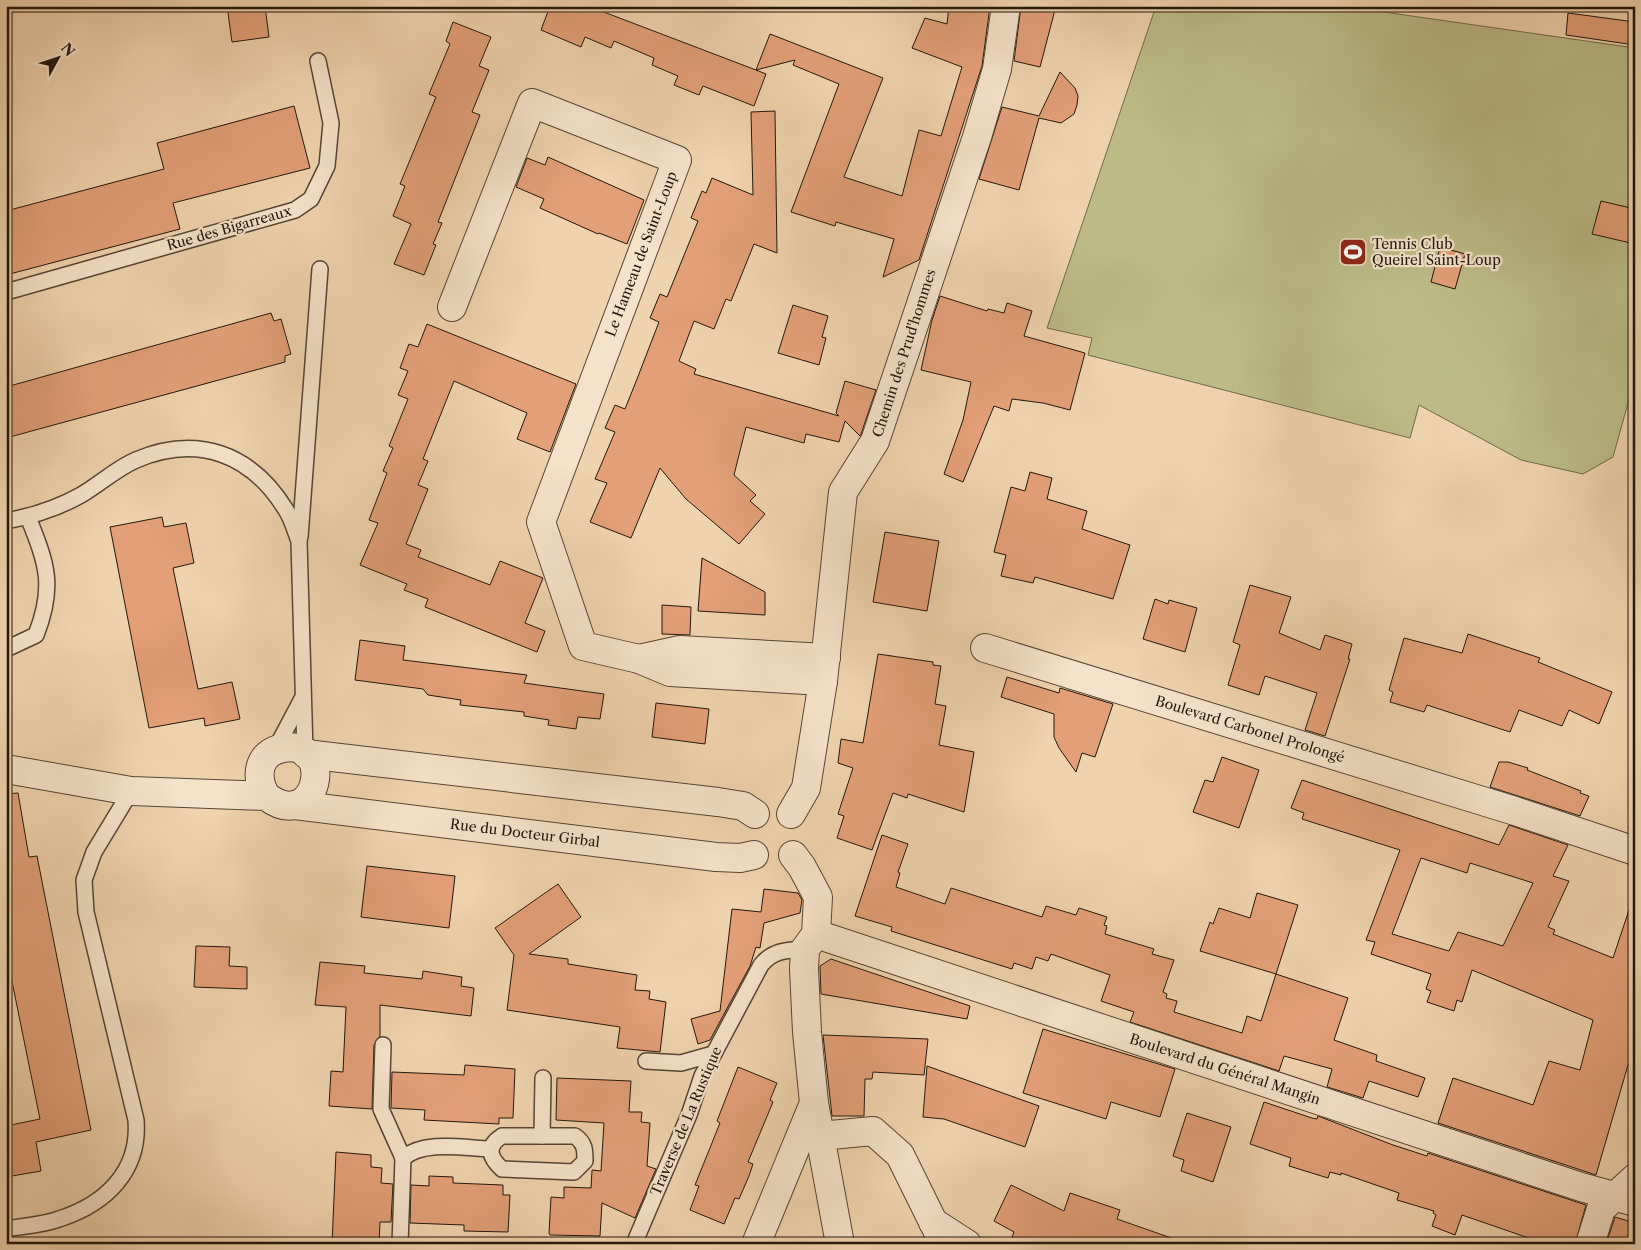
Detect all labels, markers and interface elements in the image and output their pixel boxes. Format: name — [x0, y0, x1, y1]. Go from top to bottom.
north arrow — [32, 32, 82, 82]
text: N — [57, 39, 79, 60]
street label: Le Hameau de Saint-Loup — [601, 169, 681, 339]
street label: Rue des Bigarreaux — [165, 201, 294, 254]
place label: Tennis Club Queirel Saint-Loup — [1372, 235, 1501, 269]
sports icon: Tennis Club Queirel Saint-Loup — [1338, 237, 1368, 267]
street label: Chemin des Prud'hommes — [868, 266, 940, 440]
street label: Boulevard Carbonel Prolongé — [1153, 692, 1347, 766]
street label: Rue du Docteur Girbal — [449, 815, 601, 851]
street label: Boulevard du Général Mangin — [1127, 1030, 1323, 1108]
street label: Traverse de La Rustique — [646, 1044, 726, 1198]

